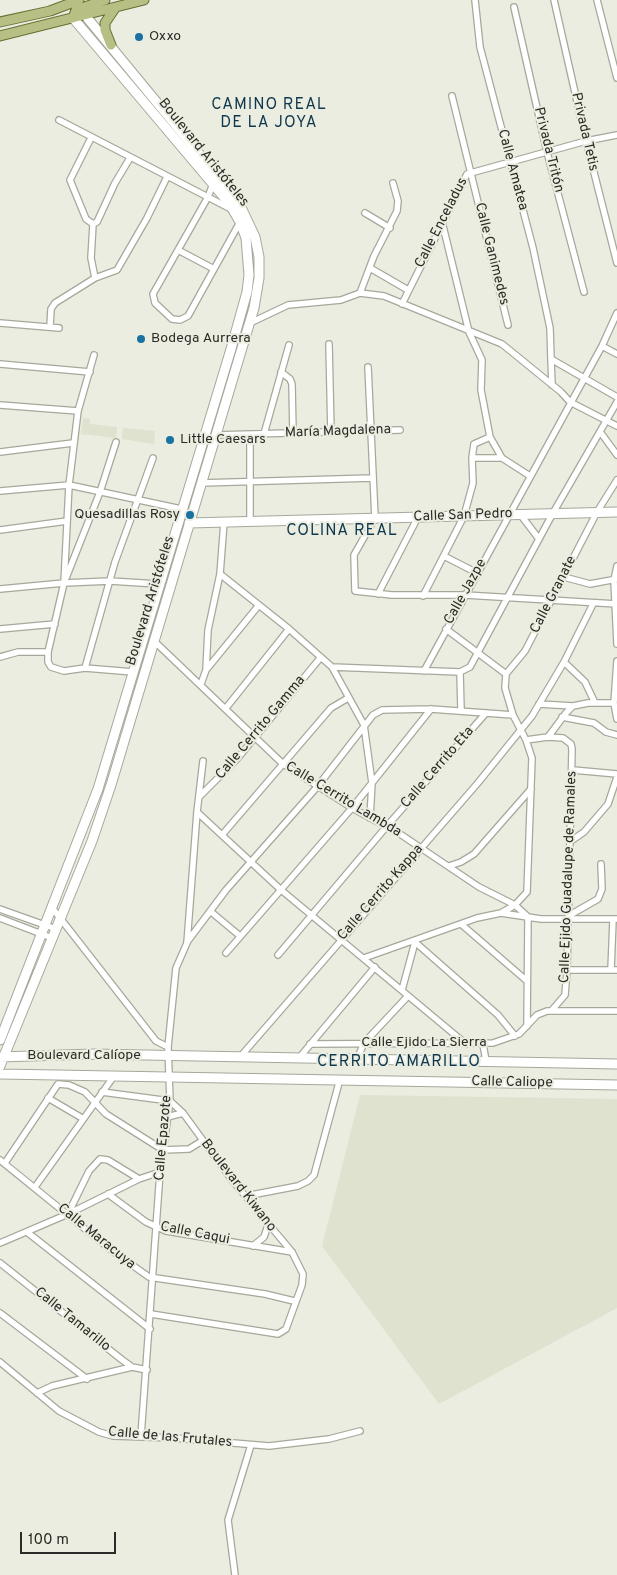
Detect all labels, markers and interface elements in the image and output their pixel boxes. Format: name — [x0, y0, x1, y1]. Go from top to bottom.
place label: Oxxo — [149, 29, 181, 45]
marker: Oxxo — [133, 31, 145, 43]
street label: Privada Tetis — [567, 91, 601, 173]
street label: Boulevard Aristóteles — [154, 95, 252, 211]
district label: CAMINO REAL DE LA JOYA — [210, 96, 328, 134]
street label: Privada Tritón — [529, 106, 567, 194]
street label: Calle Amatea — [493, 128, 531, 212]
street label: Calle Enceladus — [412, 175, 472, 271]
street label: Calle Ganimedes — [470, 201, 512, 307]
place label: Bodega Aurrera — [151, 331, 251, 347]
marker: Bodega Aurrera — [135, 333, 147, 345]
street label: María Magdalena — [285, 422, 391, 442]
place label: Little Caesars — [180, 432, 266, 448]
marker: Little Caesars — [164, 434, 176, 446]
street label: Calle San Pedro — [413, 506, 513, 526]
place label: Quesadillas Rosy — [74, 507, 180, 523]
marker: Quesadillas Rosy — [184, 509, 196, 521]
district label: COLINA REAL — [285, 522, 399, 542]
street label: Boulevard Aristóteles — [123, 534, 179, 668]
street label: Calle Granate — [527, 553, 581, 637]
street label: Calle Jazpe — [441, 556, 491, 628]
street label: Calle Cerrito Gamma — [213, 673, 309, 783]
street label: Calle Cerrito Eta — [398, 724, 478, 812]
street label: Calle Cerrito Lambda — [282, 759, 404, 841]
street label: Calle Ejido Guadalupe de Ramales — [557, 770, 581, 984]
street label: Calle Cerrito Kappa — [335, 842, 427, 944]
street label: Calle Ejido La Sierra — [361, 1035, 487, 1051]
street label: Boulevard Calíope — [27, 1048, 141, 1064]
district label: CERRITO AMARILLO — [315, 1053, 483, 1073]
street label: Calle Caliope — [471, 1074, 553, 1092]
street label: Calle Epazote — [152, 1095, 176, 1181]
street label: Boulevard Kiwano — [197, 1136, 279, 1236]
street label: Calle Maracuya — [54, 1201, 138, 1273]
street label: Calle Caqui — [159, 1219, 231, 1249]
street label: Calle Tamarillo — [31, 1284, 113, 1356]
street label: Calle de las Frutales — [107, 1424, 233, 1452]
scale bar — [22, 1522, 119, 1554]
text: 100 m — [28, 1531, 69, 1550]

